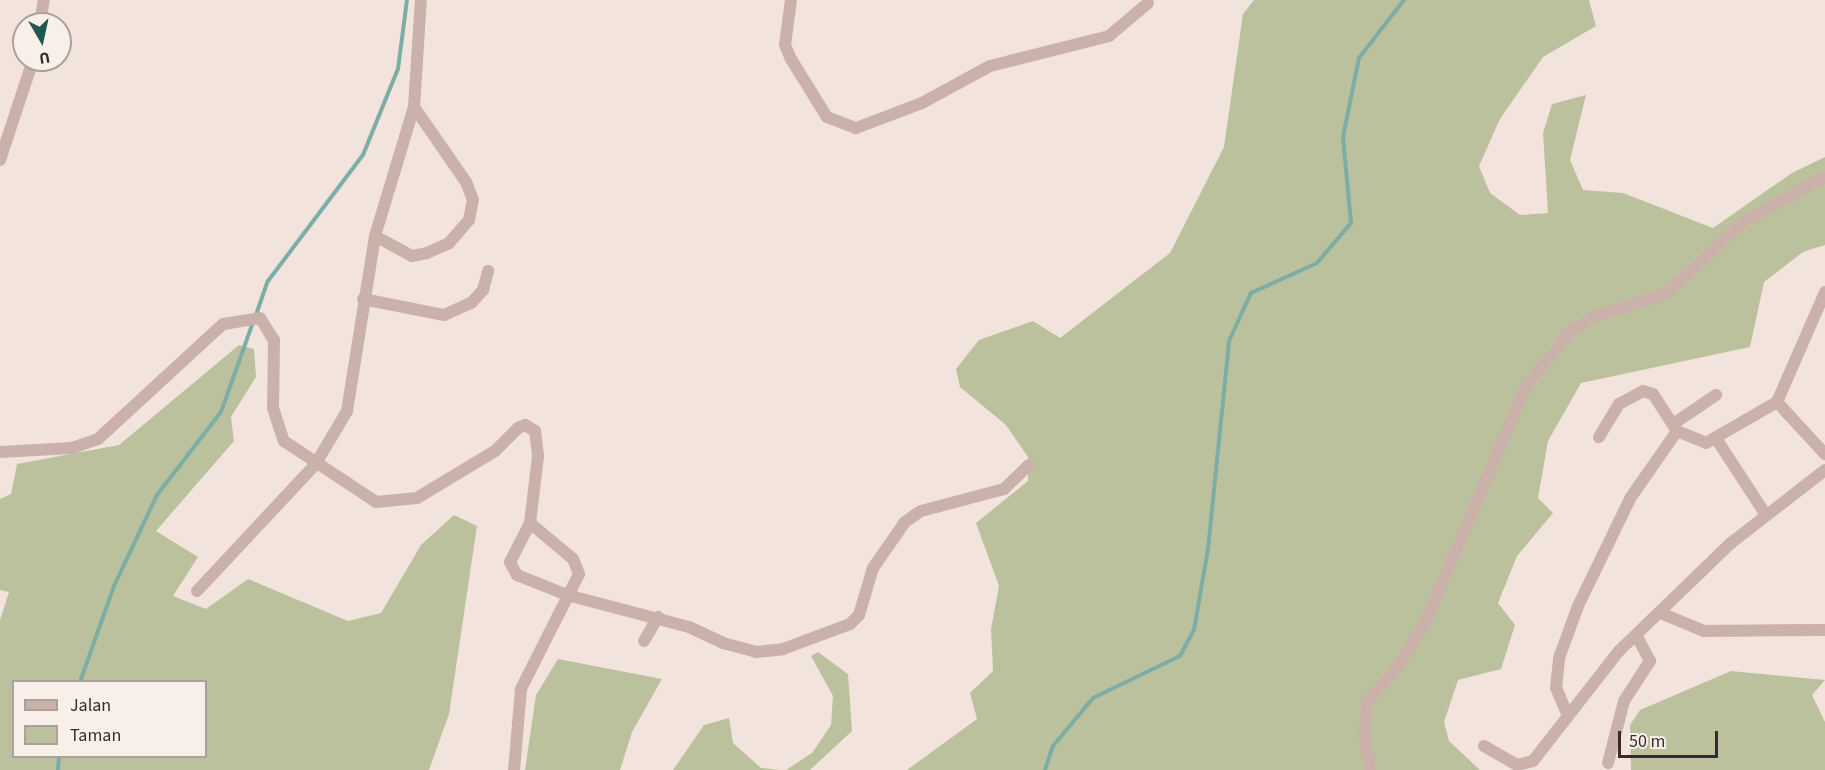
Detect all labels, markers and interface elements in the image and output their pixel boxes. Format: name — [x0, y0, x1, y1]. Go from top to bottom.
north arrow — [12, 12, 72, 72]
text: U — [38, 46, 51, 69]
legend — [12, 680, 207, 758]
text: Jalan — [70, 693, 111, 718]
scale bar — [1621, 719, 1722, 757]
text: Taman — [70, 723, 121, 748]
text: 50 m — [1629, 729, 1665, 754]

